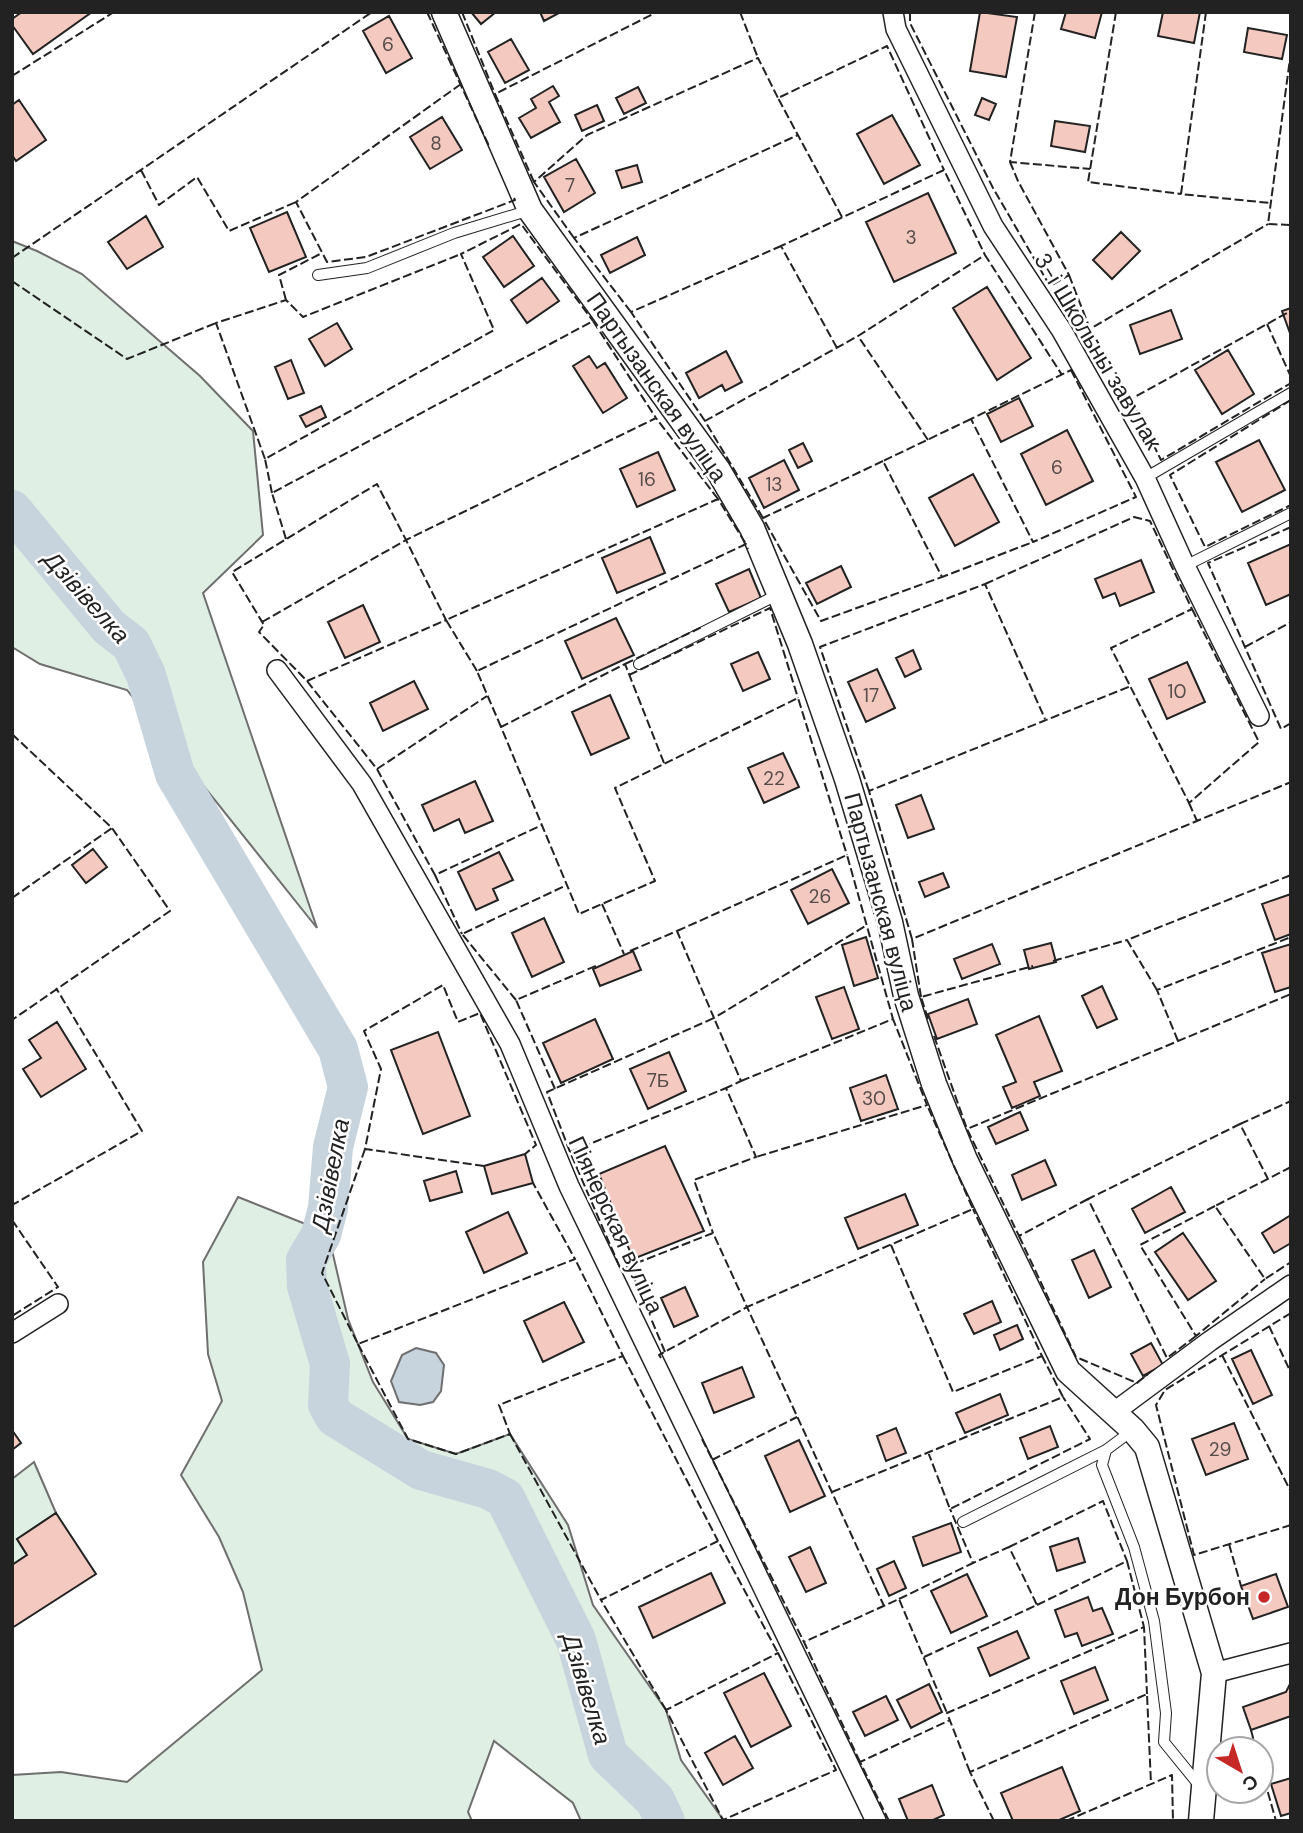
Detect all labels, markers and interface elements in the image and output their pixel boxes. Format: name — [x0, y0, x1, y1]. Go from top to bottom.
house number: 6 — [382, 32, 394, 57]
house number: 8 — [430, 131, 442, 156]
house number: 7 — [565, 173, 575, 198]
house number: 3 — [905, 225, 917, 250]
street label: 3-і Школьны завулак — [1027, 247, 1169, 456]
street label: Партызанская вуліца — [580, 286, 734, 488]
house number: 6 — [1051, 455, 1063, 480]
house number: 16 — [638, 467, 656, 492]
house number: 13 — [765, 472, 783, 497]
water label: Дзівівелка — [35, 542, 137, 650]
house number: 10 — [1168, 679, 1186, 704]
house number: 17 — [863, 683, 879, 708]
house number: 22 — [763, 766, 785, 791]
street label: Партызанская вуліца — [837, 789, 925, 1015]
house number: 26 — [809, 884, 831, 909]
house number: 7Б — [647, 1068, 669, 1093]
house number: 30 — [862, 1086, 886, 1111]
water label: Дзівівелка — [303, 1116, 356, 1237]
street label: Піянерская вуліца — [562, 1131, 670, 1319]
house number: 29 — [1209, 1437, 1231, 1462]
place label: Дон Бурбон — [1115, 1582, 1250, 1612]
marker: Дон Бурбон — [1256, 1589, 1272, 1605]
water label: Дзівівелка — [555, 1627, 619, 1748]
north arrow — [1205, 1735, 1275, 1805]
text: С — [1237, 1769, 1264, 1797]

